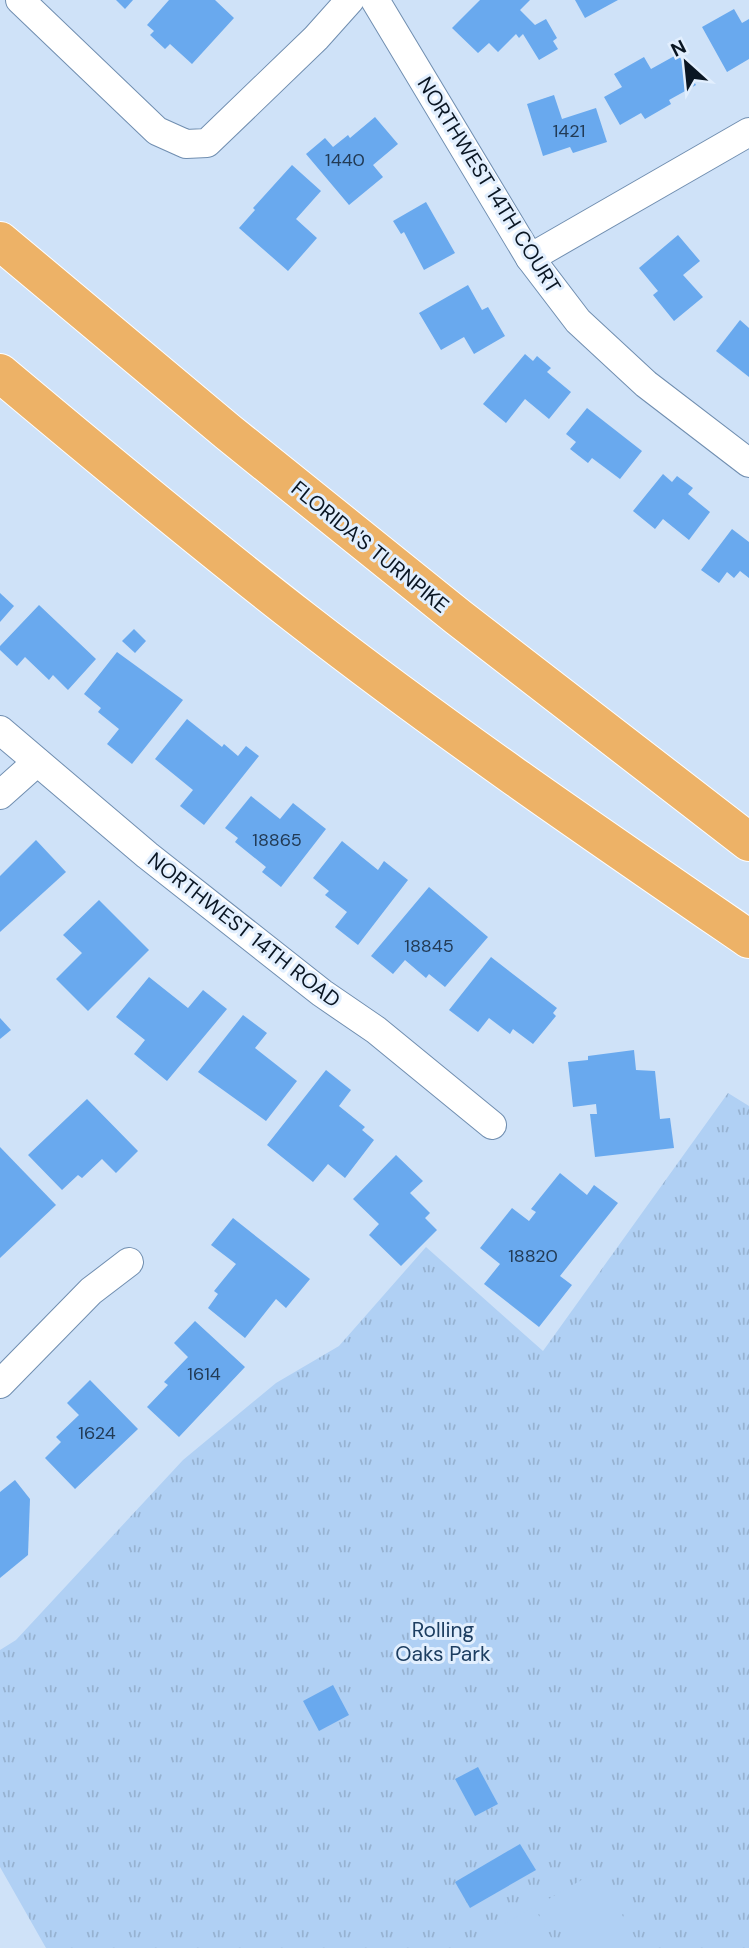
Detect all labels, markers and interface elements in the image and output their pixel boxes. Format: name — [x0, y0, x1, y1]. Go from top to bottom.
north arrow — [651, 28, 721, 98]
text: N — [667, 34, 690, 63]
street label: NORTHWEST 14TH COURT — [411, 72, 567, 299]
house number: 1421 — [553, 119, 585, 143]
house number: 1440 — [325, 148, 365, 172]
street label: FLORIDA'S TURNPIKE — [285, 475, 455, 619]
house number: 18865 — [252, 828, 302, 852]
street label: NORTHWEST 14TH ROAD — [142, 846, 346, 1014]
house number: 18845 — [404, 934, 454, 958]
house number: 18820 — [508, 1244, 558, 1268]
house number: 1614 — [187, 1362, 221, 1386]
house number: 1624 — [78, 1421, 116, 1445]
park label: Rolling Oaks Park — [395, 1616, 491, 1668]

